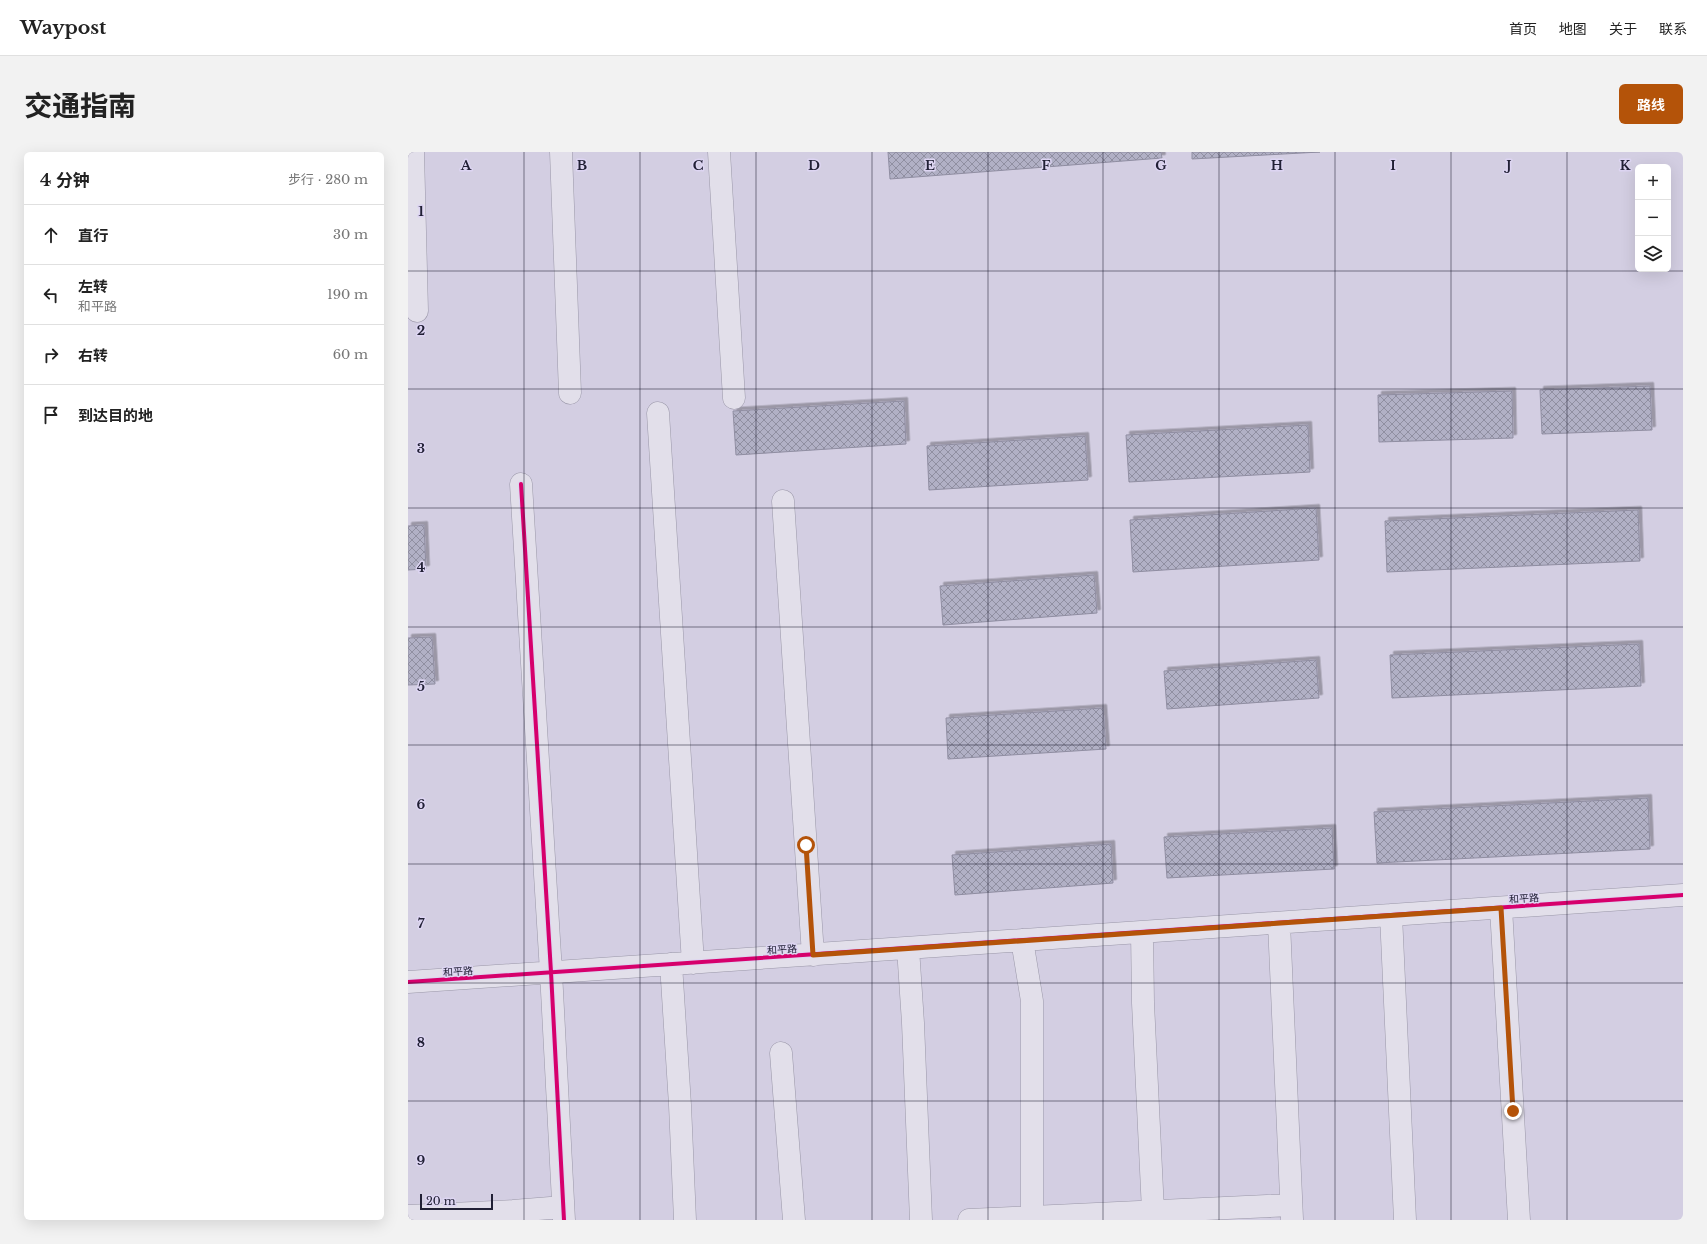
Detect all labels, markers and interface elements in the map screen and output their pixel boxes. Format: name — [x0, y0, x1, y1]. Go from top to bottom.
text: Waypost — [20, 16, 106, 39]
text: 首页 — [1509, 20, 1537, 38]
text: 地图 — [1559, 20, 1587, 38]
text: 关于 — [1609, 20, 1637, 38]
text: 联系 — [1659, 20, 1687, 38]
button: 路线 — [1619, 84, 1683, 124]
text: 交通指南 — [24, 89, 136, 124]
text: A — [460, 157, 472, 174]
text: B — [577, 157, 587, 174]
text: C — [693, 157, 704, 174]
text: D — [808, 157, 820, 174]
text: E — [925, 157, 935, 174]
text: F — [1042, 157, 1051, 174]
text: G — [1155, 157, 1167, 174]
text: H — [1271, 157, 1283, 174]
text: I — [1390, 157, 1396, 174]
text: J — [1503, 157, 1512, 174]
text: K — [1620, 157, 1631, 174]
map controls — [1635, 164, 1671, 272]
button: + — [1635, 164, 1671, 200]
text: 4 分钟 — [40, 170, 90, 191]
text: 步行 · 280 m — [288, 171, 368, 188]
button: − — [1635, 200, 1671, 236]
text: 1 — [418, 203, 424, 220]
icon: ahead — [40, 224, 62, 246]
text: 直行 — [78, 226, 108, 245]
text: 30 m — [333, 226, 368, 243]
button: layers — [1635, 236, 1671, 272]
text: 左转 — [78, 277, 108, 296]
icon: left — [40, 284, 62, 306]
text: 190 m — [327, 286, 368, 303]
text: 和平路 — [78, 298, 117, 315]
text: 2 — [417, 322, 425, 339]
icon: right — [40, 344, 62, 366]
text: 右转 — [78, 346, 108, 365]
text: 60 m — [333, 346, 368, 363]
icon: arrive — [40, 404, 62, 426]
text: 到达目的地 — [78, 406, 153, 425]
text: 3 — [417, 440, 425, 457]
text: 4 — [417, 559, 426, 576]
text: 5 — [417, 678, 425, 695]
text: 6 — [417, 796, 426, 813]
route start — [797, 836, 815, 854]
street label: 和平路 — [1509, 891, 1539, 906]
text: 7 — [418, 915, 425, 932]
street label: 和平路 — [767, 942, 797, 957]
street label: 和平路 — [443, 964, 473, 979]
text: 8 — [417, 1034, 425, 1051]
route end — [1504, 1102, 1522, 1120]
text: 9 — [417, 1152, 426, 1169]
scale bar — [420, 1192, 493, 1211]
text: 20 m — [426, 1194, 456, 1208]

